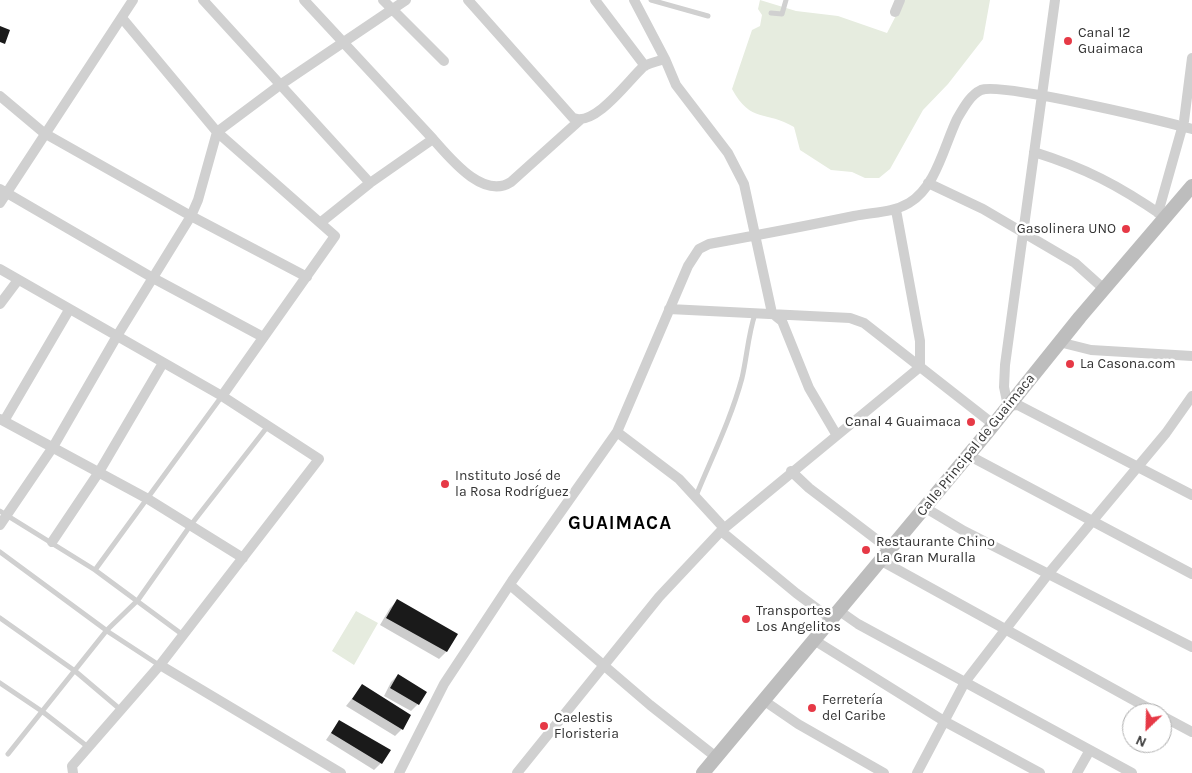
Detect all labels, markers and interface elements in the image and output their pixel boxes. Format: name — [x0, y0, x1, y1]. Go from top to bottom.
place label: Canal 12 Guaimaca — [1078, 25, 1143, 58]
marker: Canal 12 Guaimaca — [1062, 35, 1074, 47]
place label: Gasolinera UNO — [1017, 221, 1116, 237]
marker: Gasolinera UNO — [1120, 223, 1132, 235]
place label: La Casona.com — [1080, 356, 1176, 372]
marker: La Casona.com — [1064, 358, 1076, 370]
street label: Calle Principal de Guaimaca — [913, 370, 1039, 520]
place label: Canal 4 Guaimaca — [845, 414, 961, 430]
marker: Canal 4 Guaimaca — [965, 416, 977, 428]
place label: Instituto José de la Rosa Rodríguez — [455, 468, 569, 501]
marker: Instituto José de la Rosa Rodríguez — [439, 478, 451, 490]
district label: GUAIMACA — [567, 513, 673, 535]
place label: Restaurante Chino La Gran Muralla — [876, 534, 995, 566]
marker: Restaurante Chino La Gran Muralla — [860, 544, 872, 556]
place label: Transportes Los Angelitos — [756, 603, 841, 636]
marker: Transportes Los Angelitos — [740, 613, 752, 625]
place label: Ferretería del Caribe — [822, 692, 886, 724]
marker: Ferretería del Caribe — [806, 702, 818, 714]
north arrow — [1122, 703, 1172, 753]
place label: Caelestis Floristeria — [554, 710, 619, 742]
marker: Caelestis Floristeria — [538, 720, 550, 732]
text: N — [1133, 731, 1149, 751]

